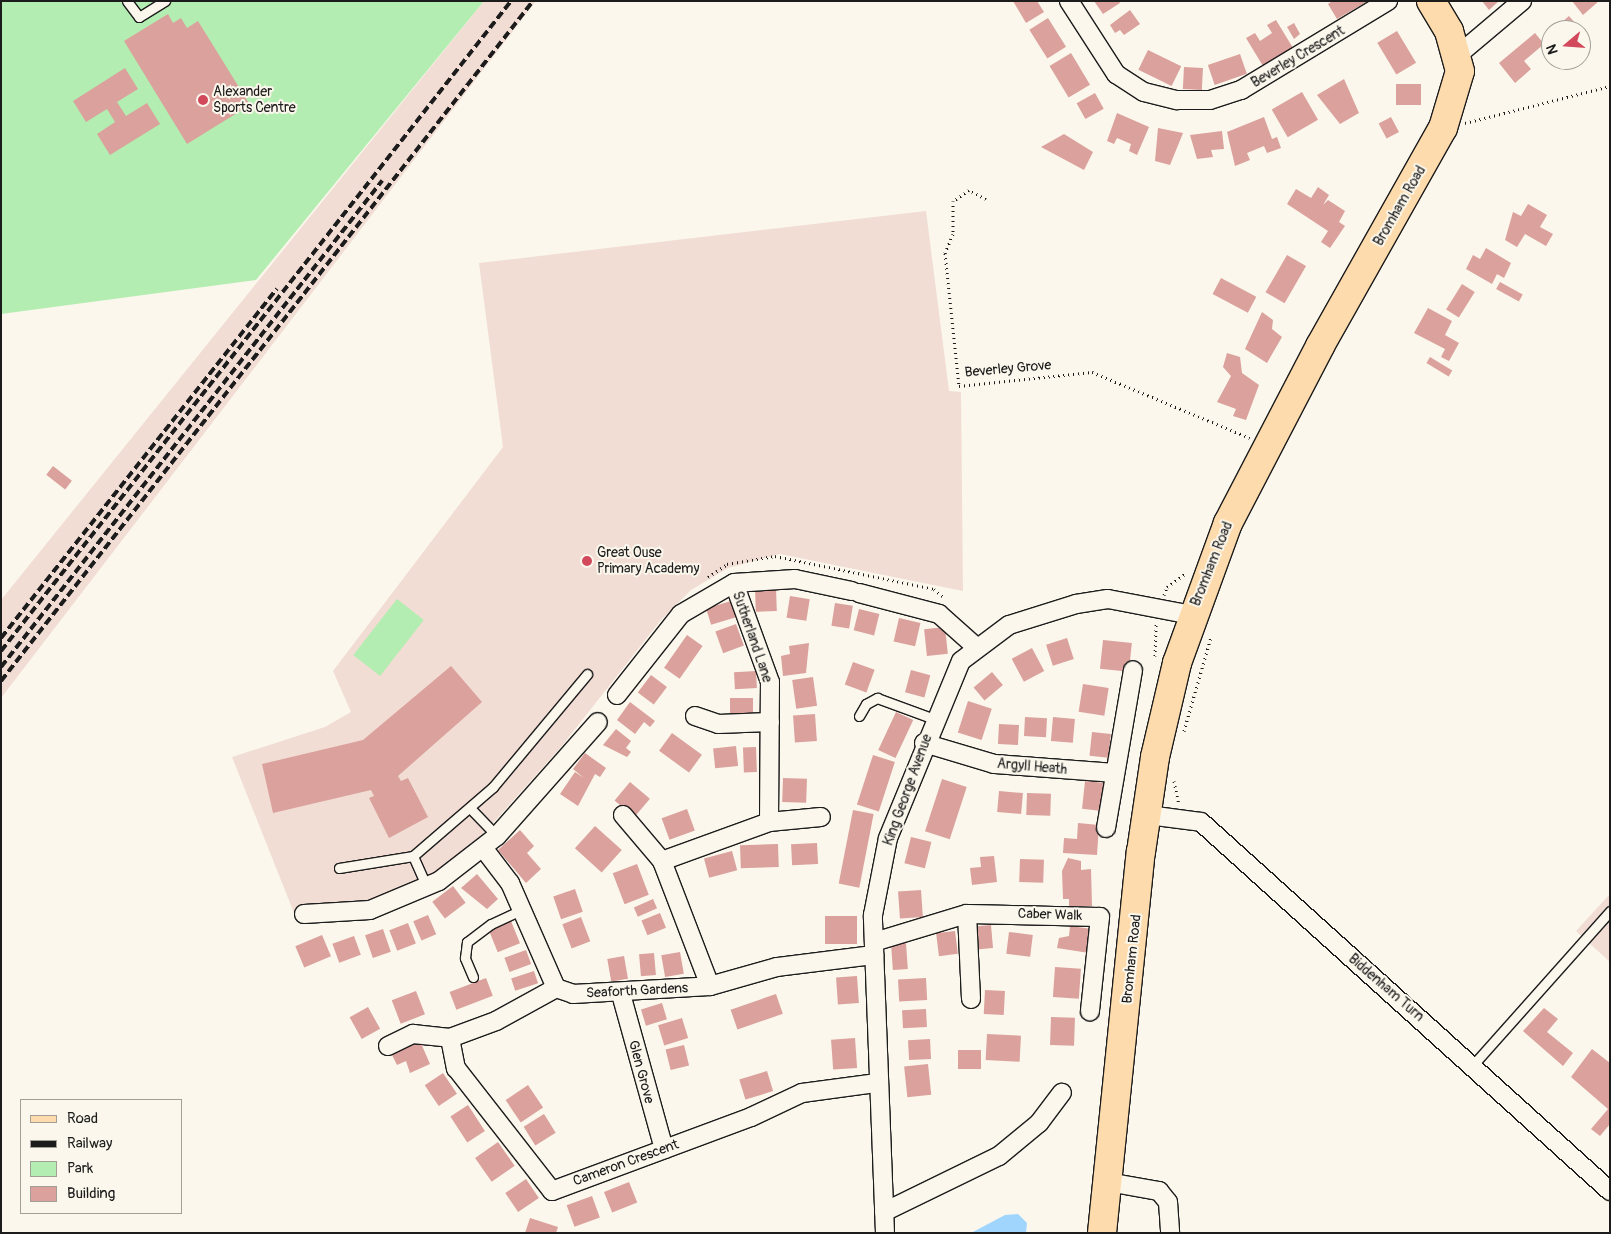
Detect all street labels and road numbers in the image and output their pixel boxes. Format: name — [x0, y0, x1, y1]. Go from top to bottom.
street label: Beverley Crescent — [1248, 23, 1348, 91]
street label: Bromham Road — [1370, 163, 1430, 249]
street label: Beverley Grove — [964, 357, 1052, 381]
street label: Bromham Road — [1187, 519, 1237, 609]
street label: Sutherland Lane — [729, 589, 775, 685]
street label: King George Avenue — [880, 732, 936, 848]
street label: Argyll Heath — [996, 756, 1068, 778]
street label: Caber Walk — [1017, 905, 1083, 925]
street label: Bromham Road — [1119, 914, 1145, 1004]
street label: Biddenham Turn — [1345, 951, 1427, 1025]
street label: Seaforth Gardens — [586, 980, 688, 1002]
street label: Glen Grove — [625, 1039, 657, 1105]
street label: Cameron Crescent — [571, 1136, 681, 1190]

